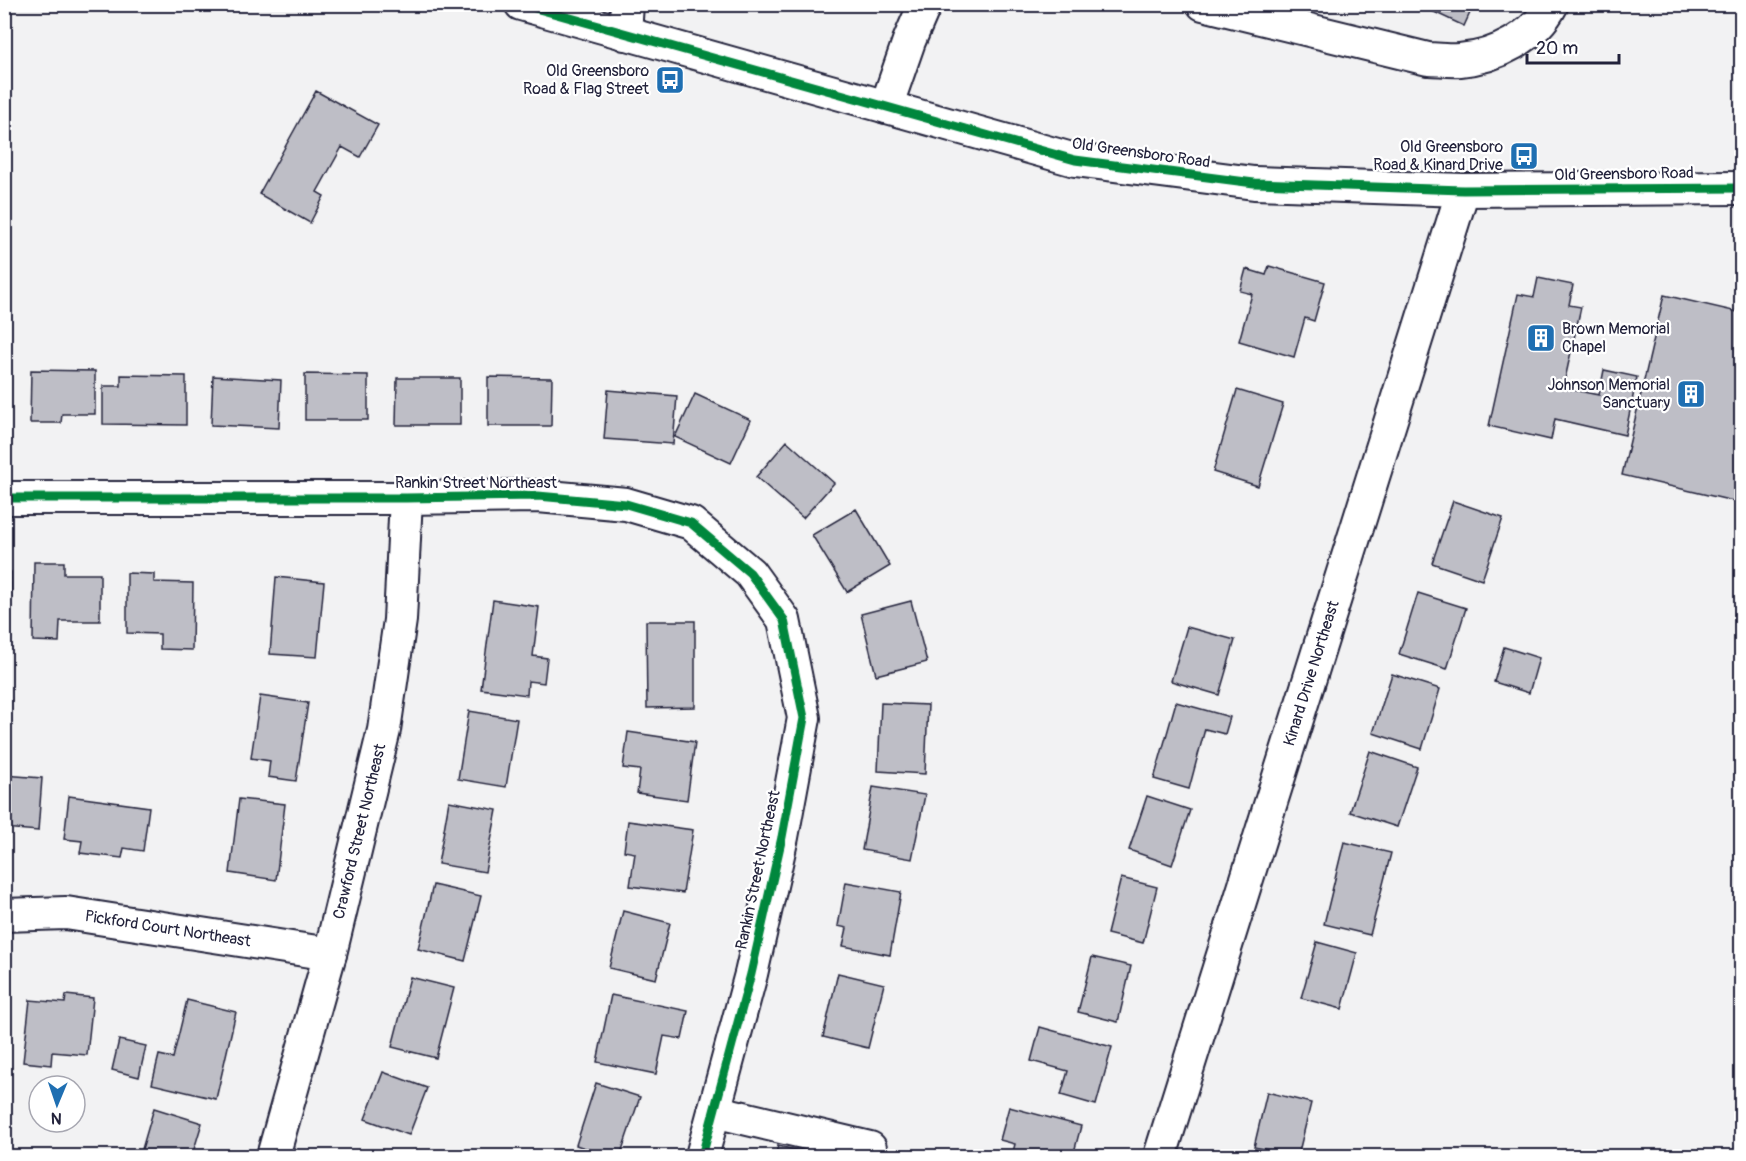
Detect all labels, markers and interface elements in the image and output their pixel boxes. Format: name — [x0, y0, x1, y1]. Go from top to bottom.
scale bar — [1527, 27, 1618, 65]
text: 20 m — [1536, 37, 1578, 60]
place label: Old Greensboro Road & Flag Street — [523, 61, 650, 99]
bus stop icon: Old Greensboro Road & Flag Street — [654, 64, 686, 96]
street label: Old Greensboro Road — [1070, 133, 1212, 173]
place label: Old Greensboro Road & Kinard Drive — [1373, 137, 1503, 175]
bus stop icon: Old Greensboro Road & Kinard Drive — [1508, 140, 1540, 172]
street label: Old Greensboro Road — [1554, 163, 1694, 185]
place label: Brown Memorial Chapel — [1562, 319, 1670, 357]
building icon: Brown Memorial Chapel — [1525, 322, 1557, 354]
place label: Johnson Memorial Sanctuary — [1548, 375, 1670, 413]
building icon: Johnson Memorial Sanctuary — [1675, 378, 1707, 410]
street label: Rankin Street Northeast — [395, 473, 558, 493]
street label: Kinard Drive Northeast — [1279, 597, 1344, 748]
street label: Crawford Street Northeast — [329, 741, 390, 921]
street label: Rankin Street Northeast — [731, 788, 785, 951]
street label: Pickford Court Northeast — [83, 906, 253, 952]
north arrow — [27, 1074, 87, 1134]
text: N — [51, 1108, 62, 1128]

